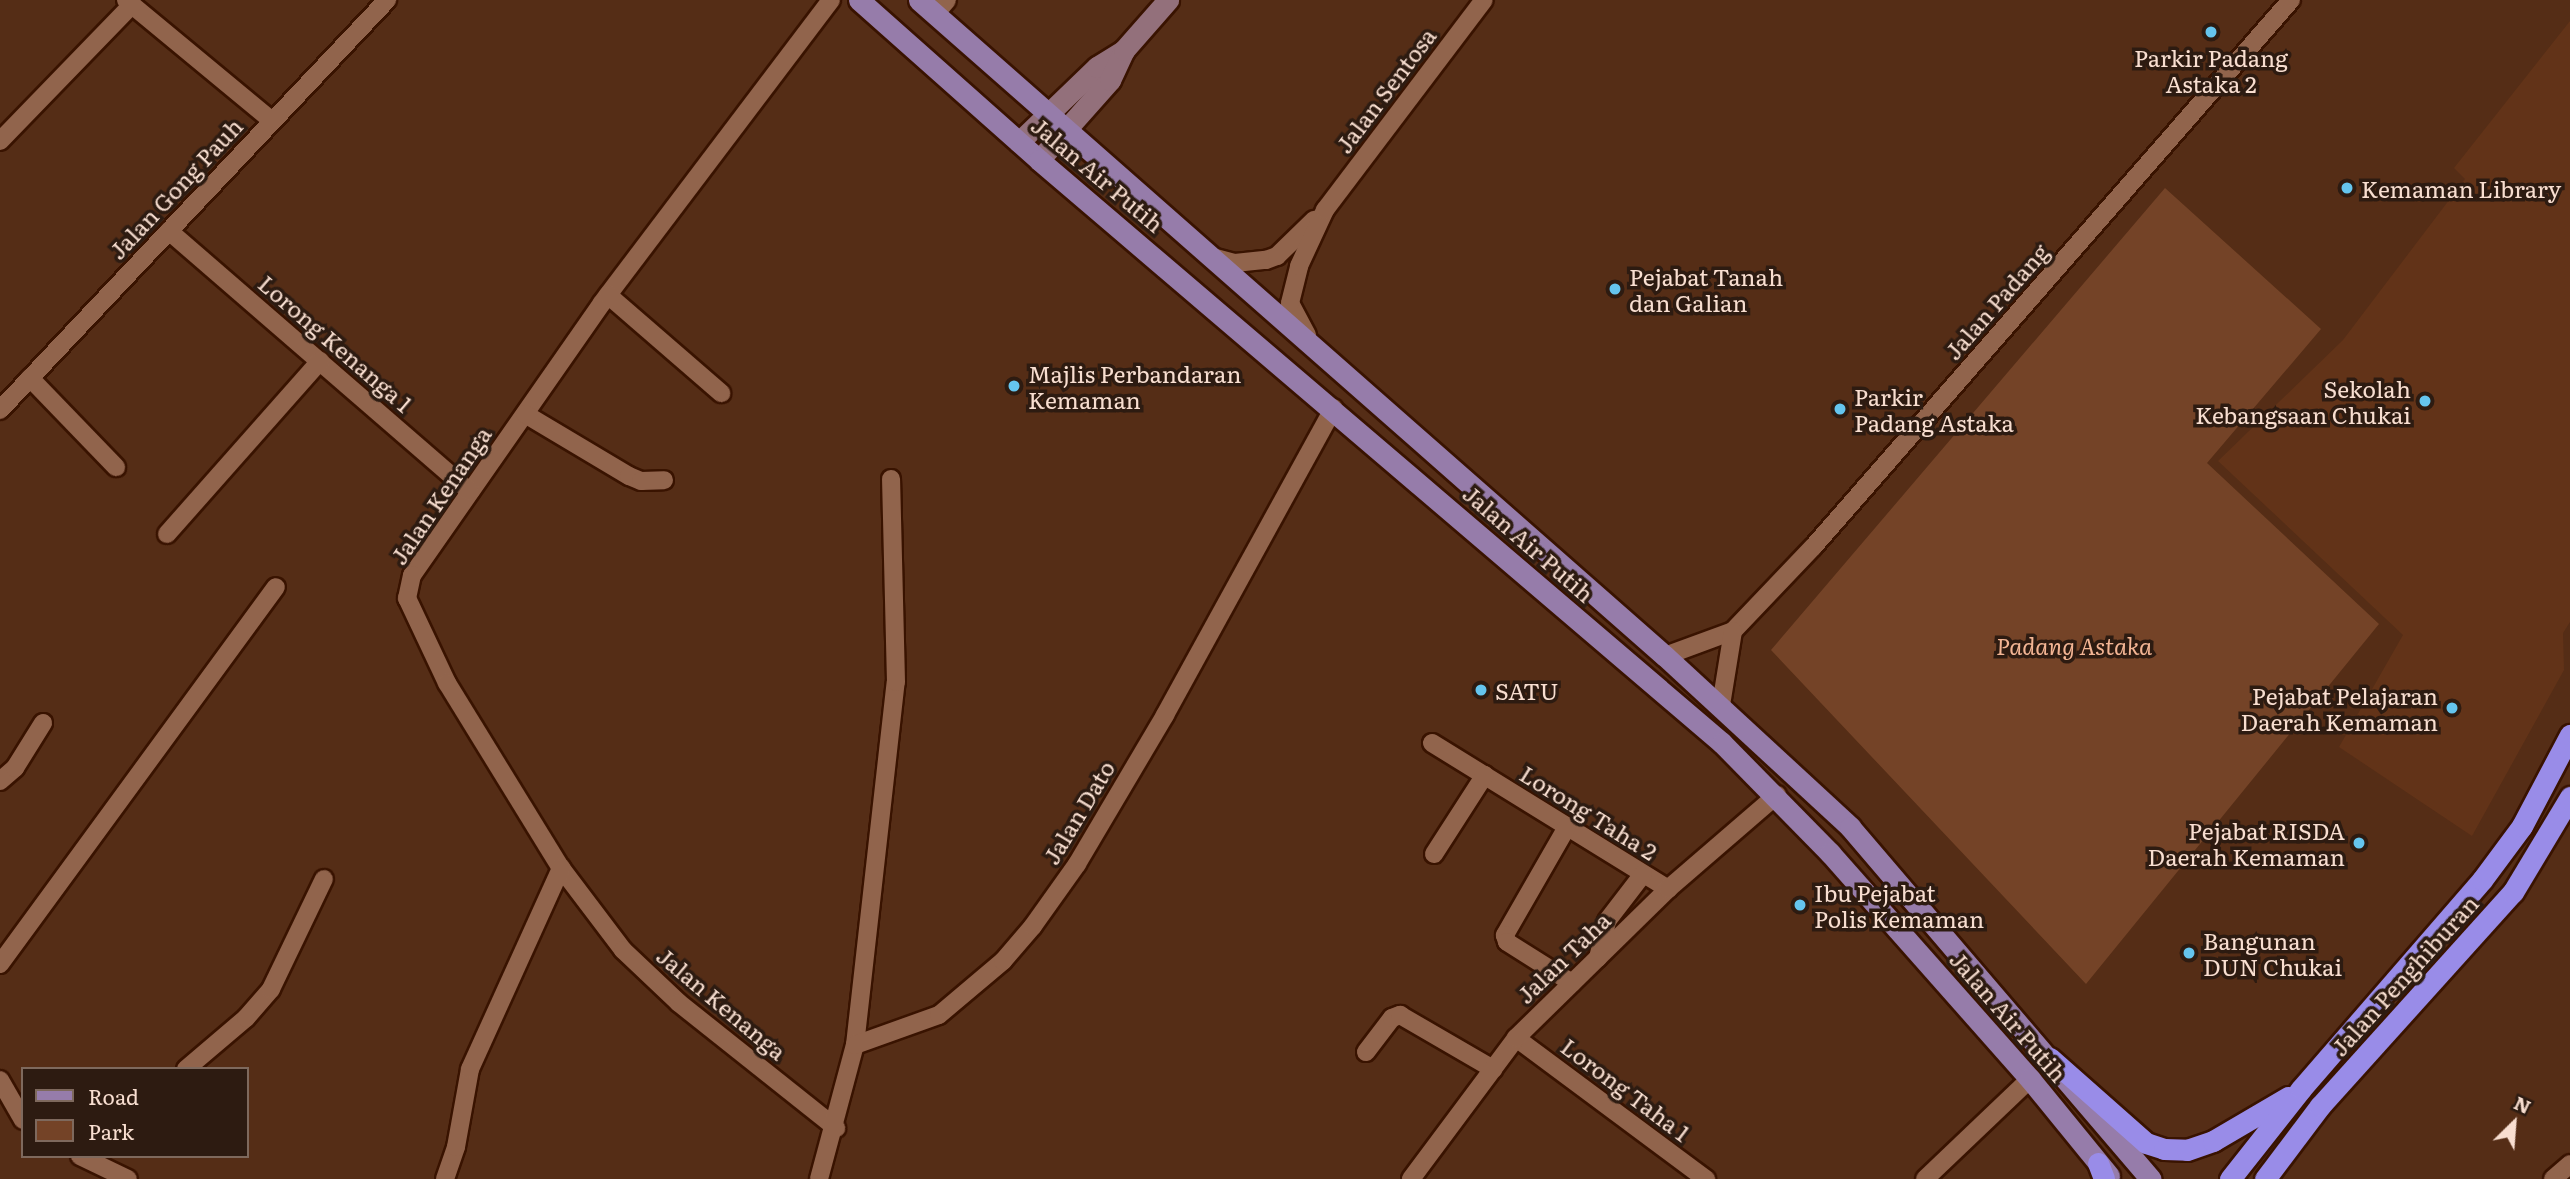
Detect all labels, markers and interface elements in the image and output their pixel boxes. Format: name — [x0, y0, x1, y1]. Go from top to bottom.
street label: Jalan Sentosa — [1329, 22, 1441, 158]
marker: Parkir Padang Astaka 2 — [2203, 24, 2219, 40]
place label: Parkir Padang Astaka 2 — [2134, 43, 2288, 97]
street label: Jalan Air Putih — [1026, 111, 1170, 237]
street label: Jalan Gong Pauh — [103, 112, 247, 264]
place label: Kemaman Library — [2361, 174, 2561, 202]
marker: Kemaman Library — [2339, 180, 2355, 196]
street label: Jalan Padang — [1938, 237, 2054, 365]
place label: Pejabat Tanah dan Galian — [1629, 262, 1783, 316]
street label: Lorong Kenanga 1 — [254, 269, 418, 417]
marker: Pejabat Tanah dan Galian — [1607, 281, 1623, 297]
place label: Majlis Perbandaran Kemaman — [1028, 359, 1241, 413]
place label: Sekolah Kebangsaan Chukai — [2195, 374, 2411, 428]
marker: Majlis Perbandaran Kemaman — [1006, 378, 1022, 394]
place label: Parkir Padang Astaka — [1854, 382, 2014, 436]
marker: Sekolah Kebangsaan Chukai — [2417, 393, 2433, 409]
marker: Parkir Padang Astaka — [1832, 401, 1848, 417]
street label: Jalan Kenanga — [384, 421, 496, 569]
street label: Jalan Air Putih — [1458, 479, 1600, 607]
park label: Padang Astaka — [1996, 631, 2152, 659]
place label: SATU — [1495, 676, 1559, 704]
place label: Pejabat Pelajaran Daerah Kemaman — [2241, 681, 2438, 735]
marker: SATU — [1473, 682, 1489, 698]
marker: Pejabat Pelajaran Daerah Kemaman — [2444, 700, 2460, 716]
street label: Jalan Dato — [1036, 755, 1120, 869]
street label: Lorong Taha 2 — [1515, 759, 1663, 865]
place label: Pejabat RISDA Daerah Kemaman — [2148, 816, 2345, 870]
marker: Pejabat RISDA Daerah Kemaman — [2351, 835, 2367, 851]
place label: Ibu Pejabat Polis Kemaman — [1814, 878, 1984, 932]
street label: Jalan Penghiburan — [2325, 889, 2483, 1061]
marker: Ibu Pejabat Polis Kemaman — [1792, 897, 1808, 913]
street label: Jalan Taha — [1510, 906, 1616, 1008]
place label: Bangunan DUN Chukai — [2203, 926, 2342, 980]
street label: Jalan Kenanga — [652, 941, 792, 1065]
street label: Jalan Air Putih — [1945, 945, 2073, 1087]
marker: Bangunan DUN Chukai — [2181, 945, 2197, 961]
street label: Lorong Taha 1 — [1556, 1032, 1696, 1146]
legend — [21, 1067, 248, 1158]
text: Road — [88, 1080, 139, 1111]
north arrow — [2479, 1088, 2549, 1158]
text: N — [2510, 1088, 2536, 1120]
text: Park — [88, 1115, 134, 1146]

